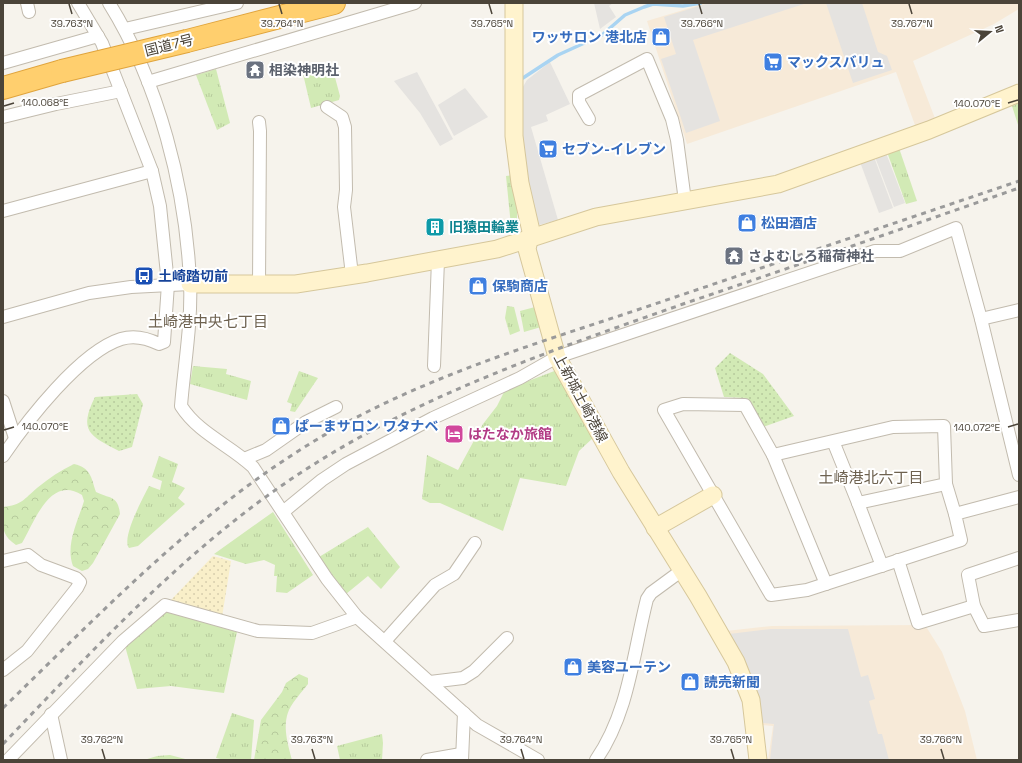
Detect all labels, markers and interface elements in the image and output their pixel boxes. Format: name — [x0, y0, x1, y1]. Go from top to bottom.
north arrow — [970, 12, 1010, 52]
text: 39.763°N — [51, 17, 93, 30]
text: 39.764°N — [261, 17, 303, 30]
text: 39.765°N — [471, 17, 513, 30]
text: 39.766°N — [681, 17, 723, 30]
text: 39.767°N — [891, 17, 933, 30]
text: N — [992, 23, 1007, 35]
shop icon: ワッサロン 港北店 — [650, 26, 672, 48]
place label: ワッサロン 港北店 — [531, 28, 647, 46]
street label: 国道7号 — [143, 30, 195, 60]
supermarket icon: マックスバリュ — [762, 51, 784, 73]
place label: マックスバリュ — [787, 53, 885, 71]
temple icon: 相染神明社 — [244, 59, 266, 81]
place label: 相染神明社 — [269, 61, 339, 79]
text: 140.068°E — [21, 96, 69, 109]
text: 140.070°E — [954, 97, 1001, 110]
supermarket icon: セブン-イレブン — [537, 138, 559, 160]
place label: セブン-イレブン — [562, 140, 666, 158]
shop icon: 松田酒店 — [736, 212, 758, 234]
place label: 松田酒店 — [761, 214, 817, 232]
building icon: 旧猿田輪業 — [424, 216, 446, 238]
place label: 旧猿田輪業 — [449, 218, 519, 236]
temple icon: さよむしろ稲荷神社 — [723, 245, 745, 267]
place label: さよむしろ稲荷神社 — [748, 247, 874, 265]
bus stop icon: 土崎踏切前 — [133, 265, 155, 287]
place label: 土崎踏切前 — [158, 267, 228, 285]
shop icon: 保駒商店 — [467, 275, 489, 297]
place label: 保駒商店 — [492, 277, 548, 295]
district label: 土崎港中央七丁目 — [148, 312, 268, 331]
street label: 上新城土崎港線 — [550, 351, 612, 445]
shop icon: ぱーまサロン ワタナベ — [270, 415, 292, 437]
place label: ぱーまサロン ワタナベ — [295, 417, 439, 435]
text: 140.070°E — [22, 420, 69, 433]
text: 140.072°E — [954, 421, 1001, 434]
hotel icon: はたなか旅館 — [443, 423, 465, 445]
place label: はたなか旅館 — [468, 425, 552, 443]
district label: 土崎港北六丁目 — [818, 468, 924, 487]
shop icon: 美容ユーテン — [562, 656, 584, 678]
place label: 美容ユーテン — [587, 658, 671, 676]
shop icon: 読売新聞 — [679, 671, 701, 693]
place label: 読売新聞 — [704, 673, 760, 691]
text: 39.762°N — [81, 733, 123, 746]
text: 39.763°N — [291, 733, 333, 746]
text: 39.764°N — [500, 733, 542, 746]
text: 39.765°N — [710, 733, 752, 746]
text: 39.766°N — [920, 733, 962, 746]

